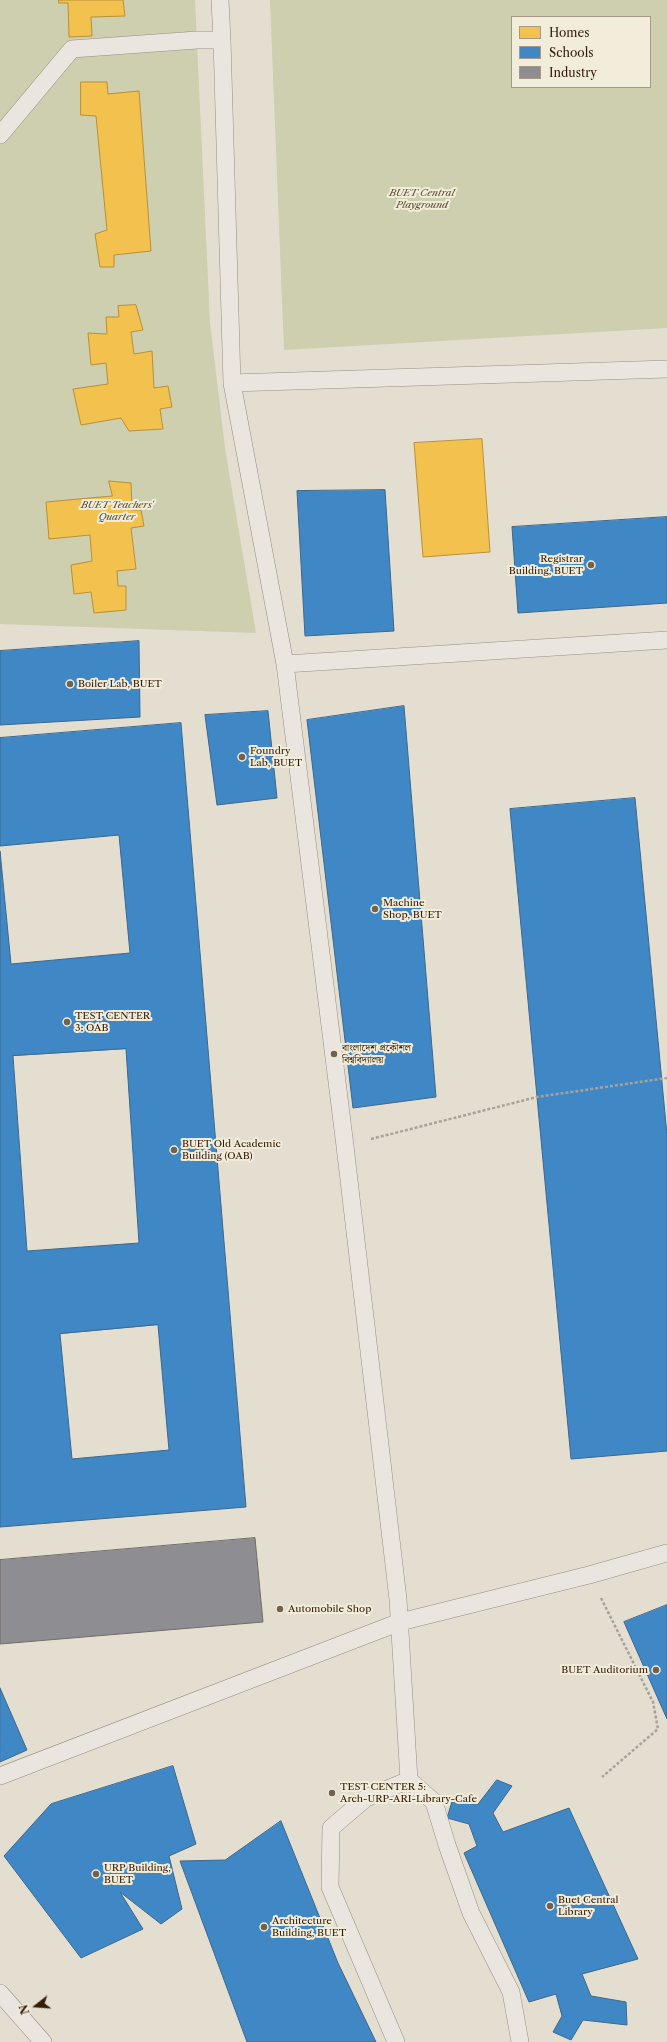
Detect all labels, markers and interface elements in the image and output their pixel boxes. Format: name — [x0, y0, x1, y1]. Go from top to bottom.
legend — [511, 16, 651, 88]
text: Homes — [549, 25, 589, 40]
text: Schools — [549, 45, 594, 60]
text: Industry — [549, 65, 597, 80]
park label: BUET Central Playground — [389, 187, 455, 210]
park label: BUET Teachers' Quarter — [81, 499, 153, 522]
place label: Registrar Building, BUET — [509, 553, 583, 576]
marker: Registrar Building, BUET — [586, 560, 596, 570]
place label: Boiler Lab, BUET — [78, 678, 162, 690]
marker: Boiler Lab, BUET — [65, 679, 75, 689]
place label: Foundry Lab, BUET — [250, 745, 302, 768]
marker: Foundry Lab, BUET — [237, 752, 247, 762]
place label: Machine Shop, BUET — [383, 897, 442, 920]
marker: Machine Shop, BUET — [370, 904, 380, 914]
place label: TEST CENTER 3: OAB — [75, 1010, 150, 1034]
marker: TEST CENTER 3: OAB — [62, 1017, 72, 1027]
place label: বাংলাদেশ প্রকৌশল বিশ্ববিদ্যালয় — [342, 1042, 411, 1066]
marker: বাংলাদেশ প্রকৌশল বিশ্ববিদ্যালয় — [329, 1049, 339, 1059]
place label: BUET Old Academic Building (OAB) — [182, 1138, 281, 1162]
marker: BUET Old Academic Building (OAB) — [169, 1145, 179, 1155]
place label: Automobile Shop — [288, 1603, 371, 1615]
marker: Automobile Shop — [275, 1604, 285, 1614]
place label: BUET Auditorium — [561, 1664, 648, 1676]
marker: BUET Auditorium — [651, 1665, 661, 1675]
place label: TEST CENTER 5: Arch-URP-ARI-Library-Cafe — [340, 1781, 477, 1804]
marker: TEST CENTER 5: Arch-URP-ARI-Library-Cafe — [327, 1788, 337, 1798]
place label: URP Building, BUET — [104, 1862, 171, 1886]
marker: URP Building, BUET — [91, 1869, 101, 1879]
place label: Buet Central Library — [558, 1894, 618, 1918]
marker: Buet Central Library — [545, 1901, 555, 1911]
place label: Architecture Building, BUET — [272, 1915, 346, 1938]
marker: Architecture Building, BUET — [259, 1922, 269, 1932]
north arrow — [16, 1986, 56, 2026]
text: N — [16, 2003, 33, 2016]

